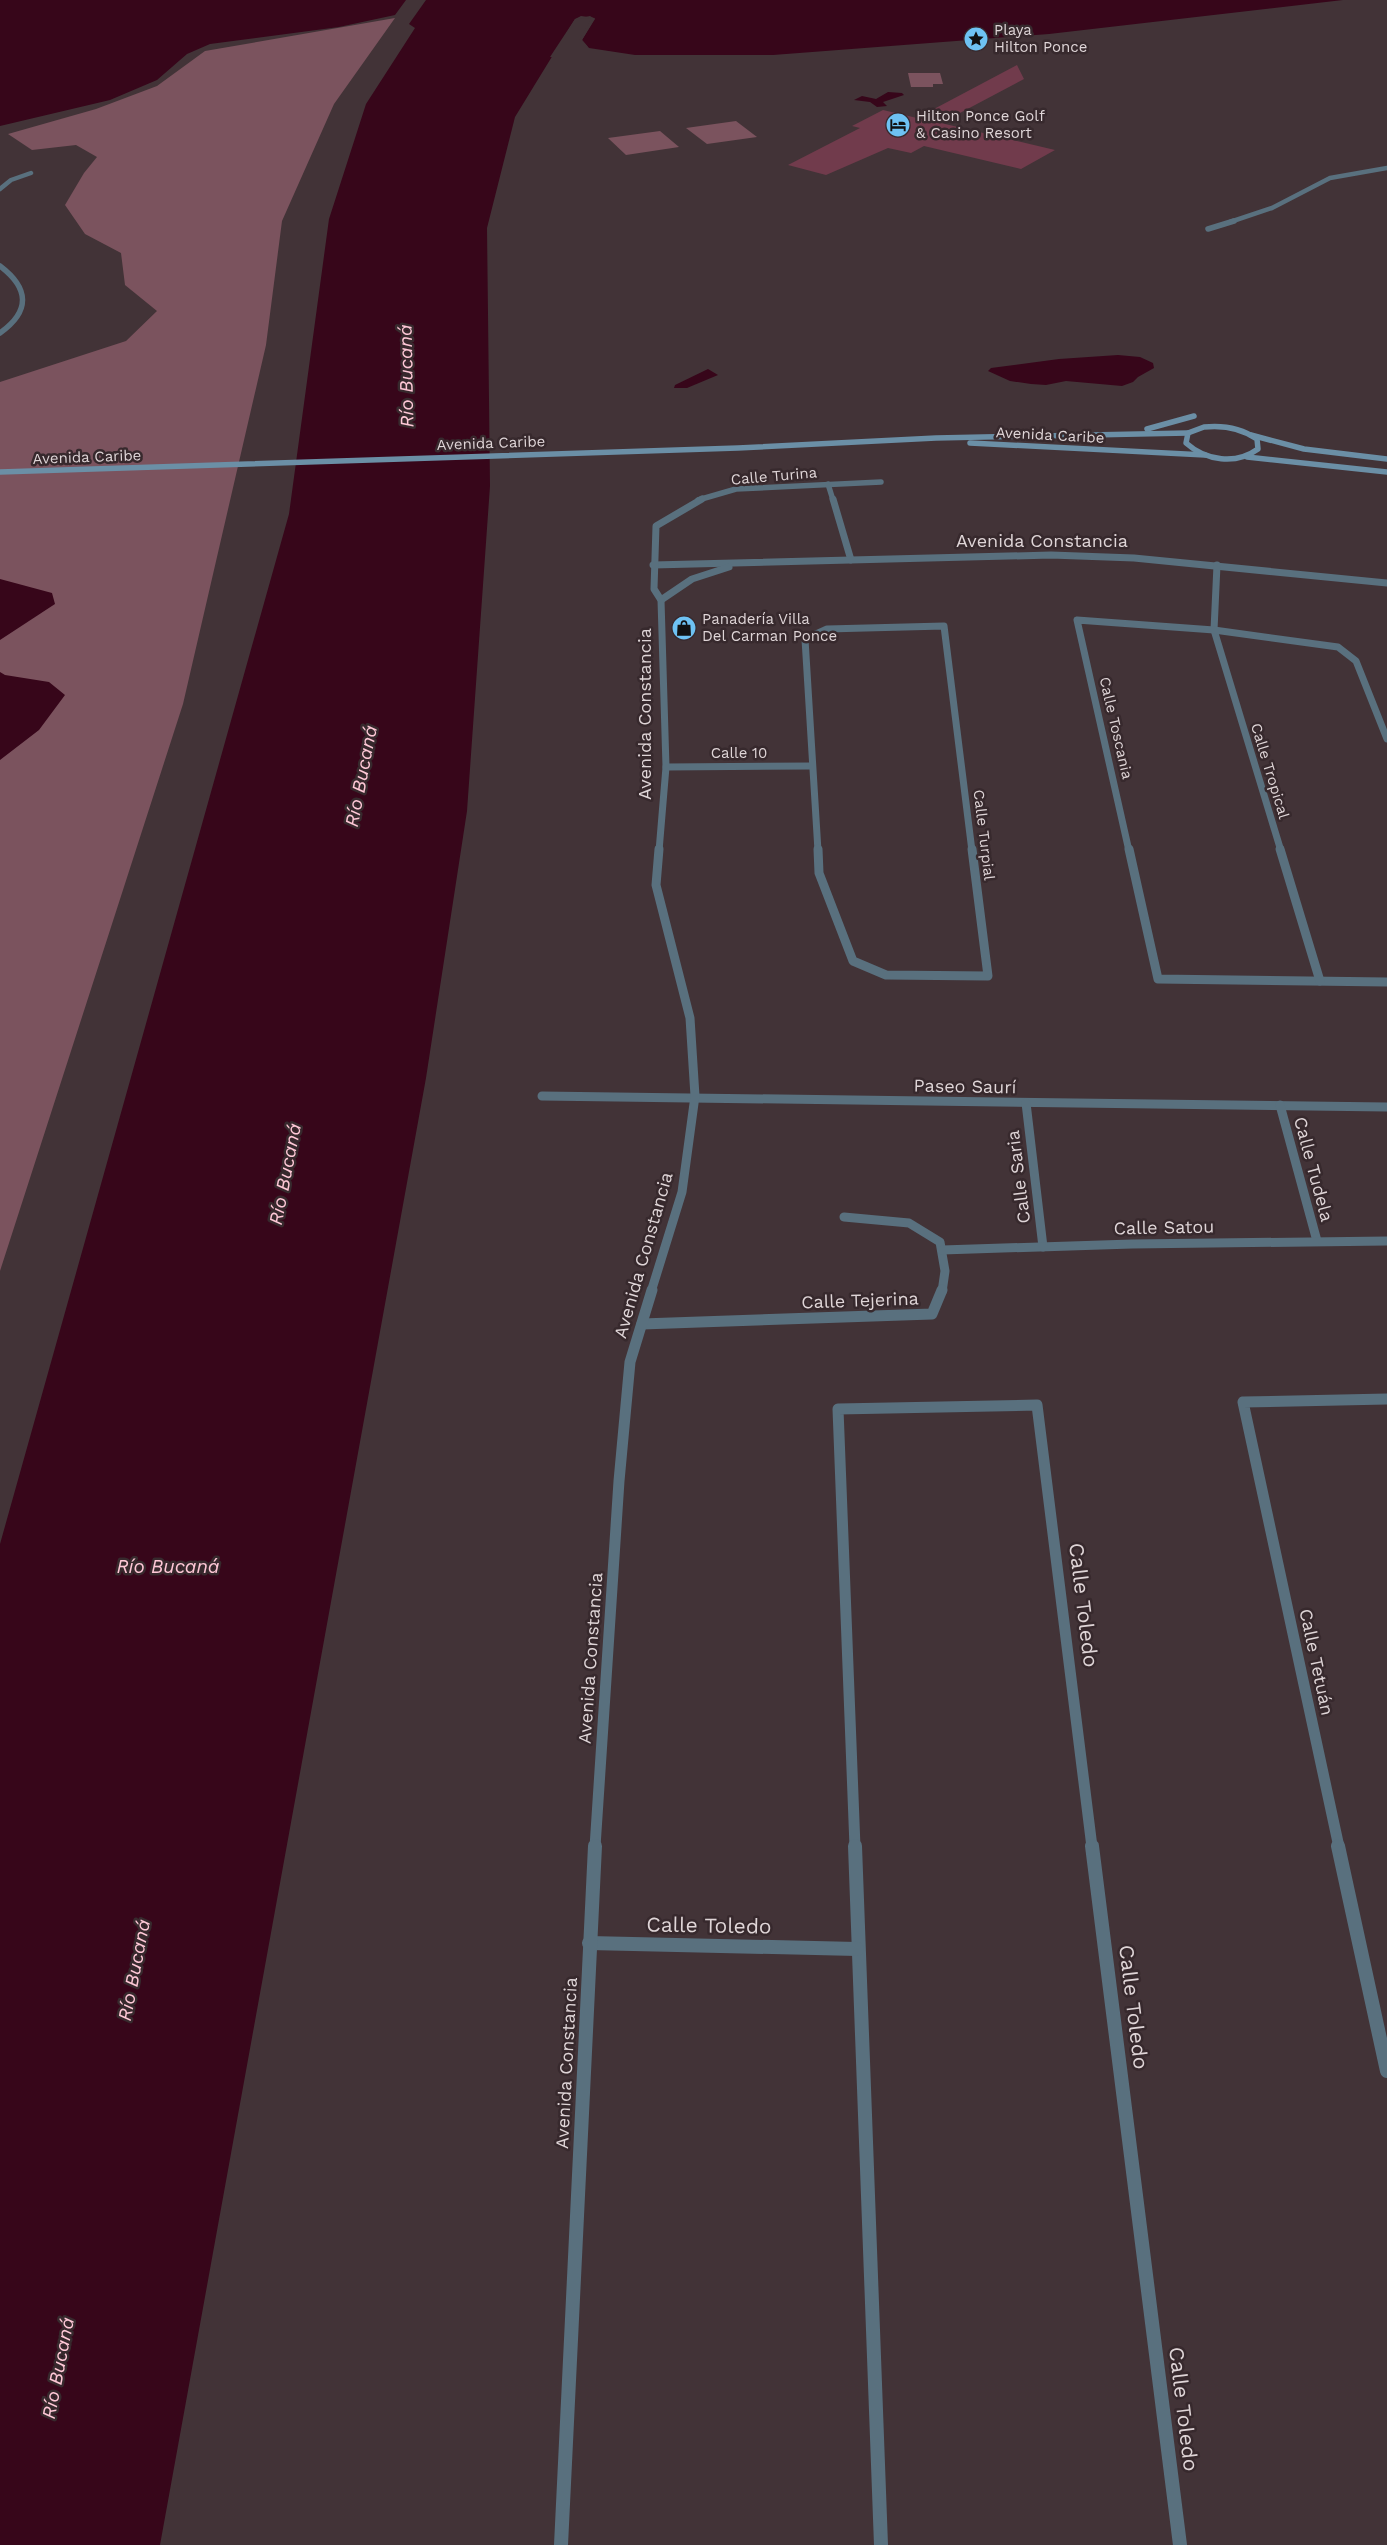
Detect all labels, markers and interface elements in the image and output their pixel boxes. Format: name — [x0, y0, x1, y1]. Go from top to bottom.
place label: Playa Hilton Ponce — [994, 21, 1087, 56]
place icon: Playa Hilton Ponce — [963, 26, 989, 52]
place label: Hilton Ponce Golf & Casino Resort — [916, 107, 1045, 142]
hotel icon: Hilton Ponce Golf & Casino Resort — [885, 112, 911, 138]
water label: Río Bucaná — [394, 324, 418, 428]
street label: Avenida Caribe — [995, 423, 1105, 447]
street label: Avenida Caribe — [436, 432, 546, 454]
street label: Avenida Caribe — [32, 446, 142, 468]
street label: Calle Turina — [730, 463, 818, 489]
street label: Avenida Constancia — [956, 530, 1128, 551]
place label: Panadería Villa Del Carman Ponce — [702, 610, 837, 645]
shop icon: Panadería Villa Del Carman Ponce — [671, 615, 697, 641]
street label: Avenida Constancia — [634, 628, 655, 800]
street label: Calle Toscania — [1095, 675, 1137, 781]
street label: Calle Tropical — [1247, 721, 1293, 821]
water label: Río Bucaná — [340, 723, 382, 829]
street label: Calle 10 — [711, 744, 767, 762]
street label: Calle Turpial — [970, 789, 999, 882]
street label: Paseo Saurí — [913, 1075, 1017, 1097]
street label: Calle Tudela — [1290, 1114, 1338, 1224]
water label: Río Bucaná — [264, 1121, 306, 1227]
street label: Calle Saria — [1002, 1129, 1034, 1225]
street label: Avenida Constancia — [609, 1169, 677, 1341]
street label: Calle Satou — [1113, 1216, 1215, 1238]
street label: Calle Tejerina — [801, 1287, 919, 1313]
street label: Calle Toledo — [1064, 1541, 1104, 1669]
water label: Río Bucaná — [116, 1555, 220, 1578]
street label: Avenida Constancia — [574, 1572, 606, 1744]
street label: Calle Tetuán — [1295, 1607, 1339, 1717]
street label: Calle Toledo — [646, 1911, 772, 1939]
water label: Río Bucaná — [113, 1917, 155, 2023]
street label: Calle Toledo — [1114, 1943, 1154, 2071]
street label: Avenida Constancia — [551, 1977, 581, 2149]
water label: Río Bucaná — [37, 2315, 79, 2421]
street label: Calle Toledo — [1164, 2345, 1204, 2473]

